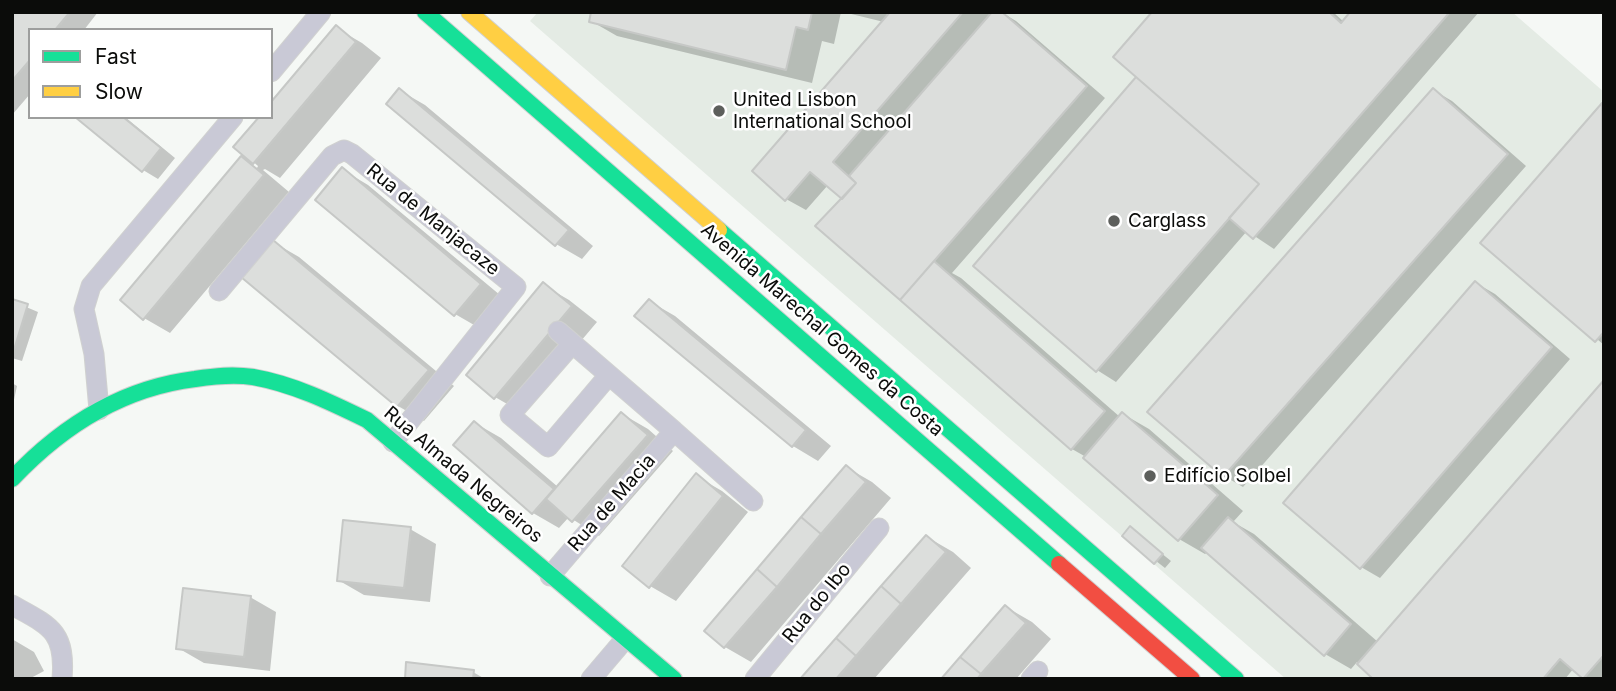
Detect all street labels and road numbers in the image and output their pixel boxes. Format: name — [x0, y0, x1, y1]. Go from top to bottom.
street label: Rua de Manjacaze — [362, 159, 504, 281]
street label: Avenida Marechal Gomes da Costa — [696, 218, 948, 442]
street label: Rua Almada Negreiros — [379, 402, 547, 548]
street label: Rua de Macia — [564, 450, 660, 556]
street label: Rua do Ibo — [778, 559, 856, 647]

